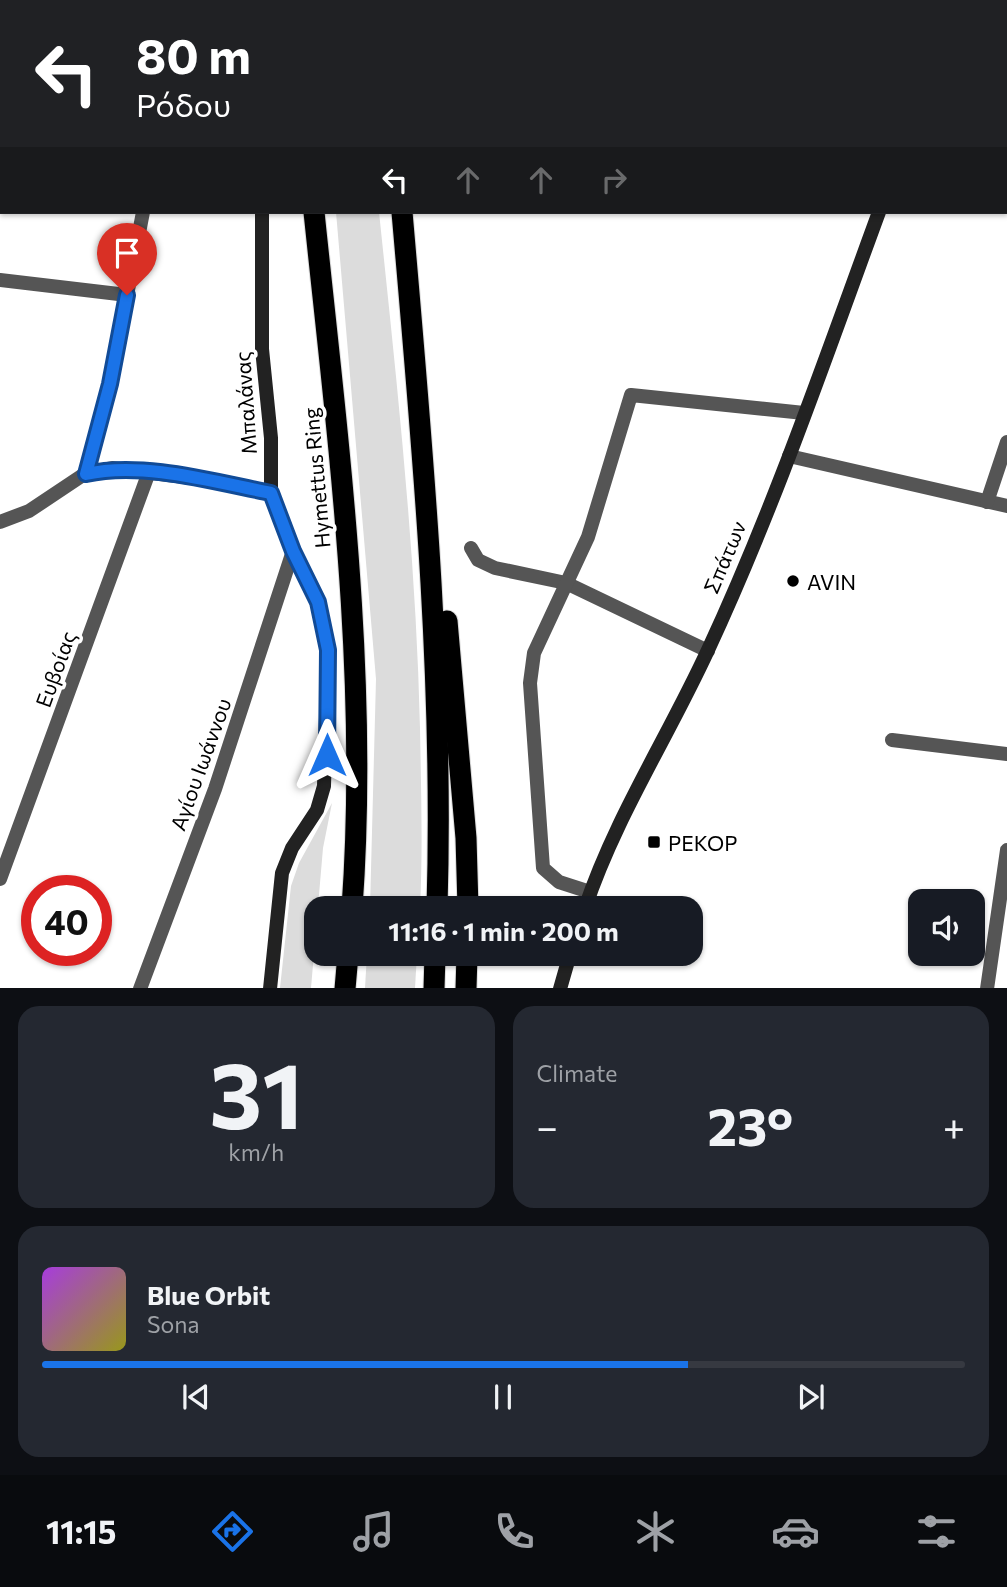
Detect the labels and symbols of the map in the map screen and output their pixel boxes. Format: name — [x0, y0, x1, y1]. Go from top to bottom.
pin — [97, 223, 157, 295]
street label: Μπαλάνας — [229, 351, 261, 455]
street label: Hymettus Ring — [297, 407, 335, 549]
street label: Σπάτων — [698, 517, 750, 597]
place label: AVIN — [807, 569, 856, 594]
marker: AVIN — [785, 573, 801, 589]
street label: Ευβοίας — [30, 628, 80, 710]
street label: Αγίου Ιωάννου — [165, 694, 235, 834]
position arrow — [290, 718, 364, 792]
place label: ΡΕΚΟΡ — [668, 830, 737, 855]
marker: ΡΕΚΟΡ — [646, 834, 662, 850]
speed limit sign: 40 — [21, 875, 112, 966]

